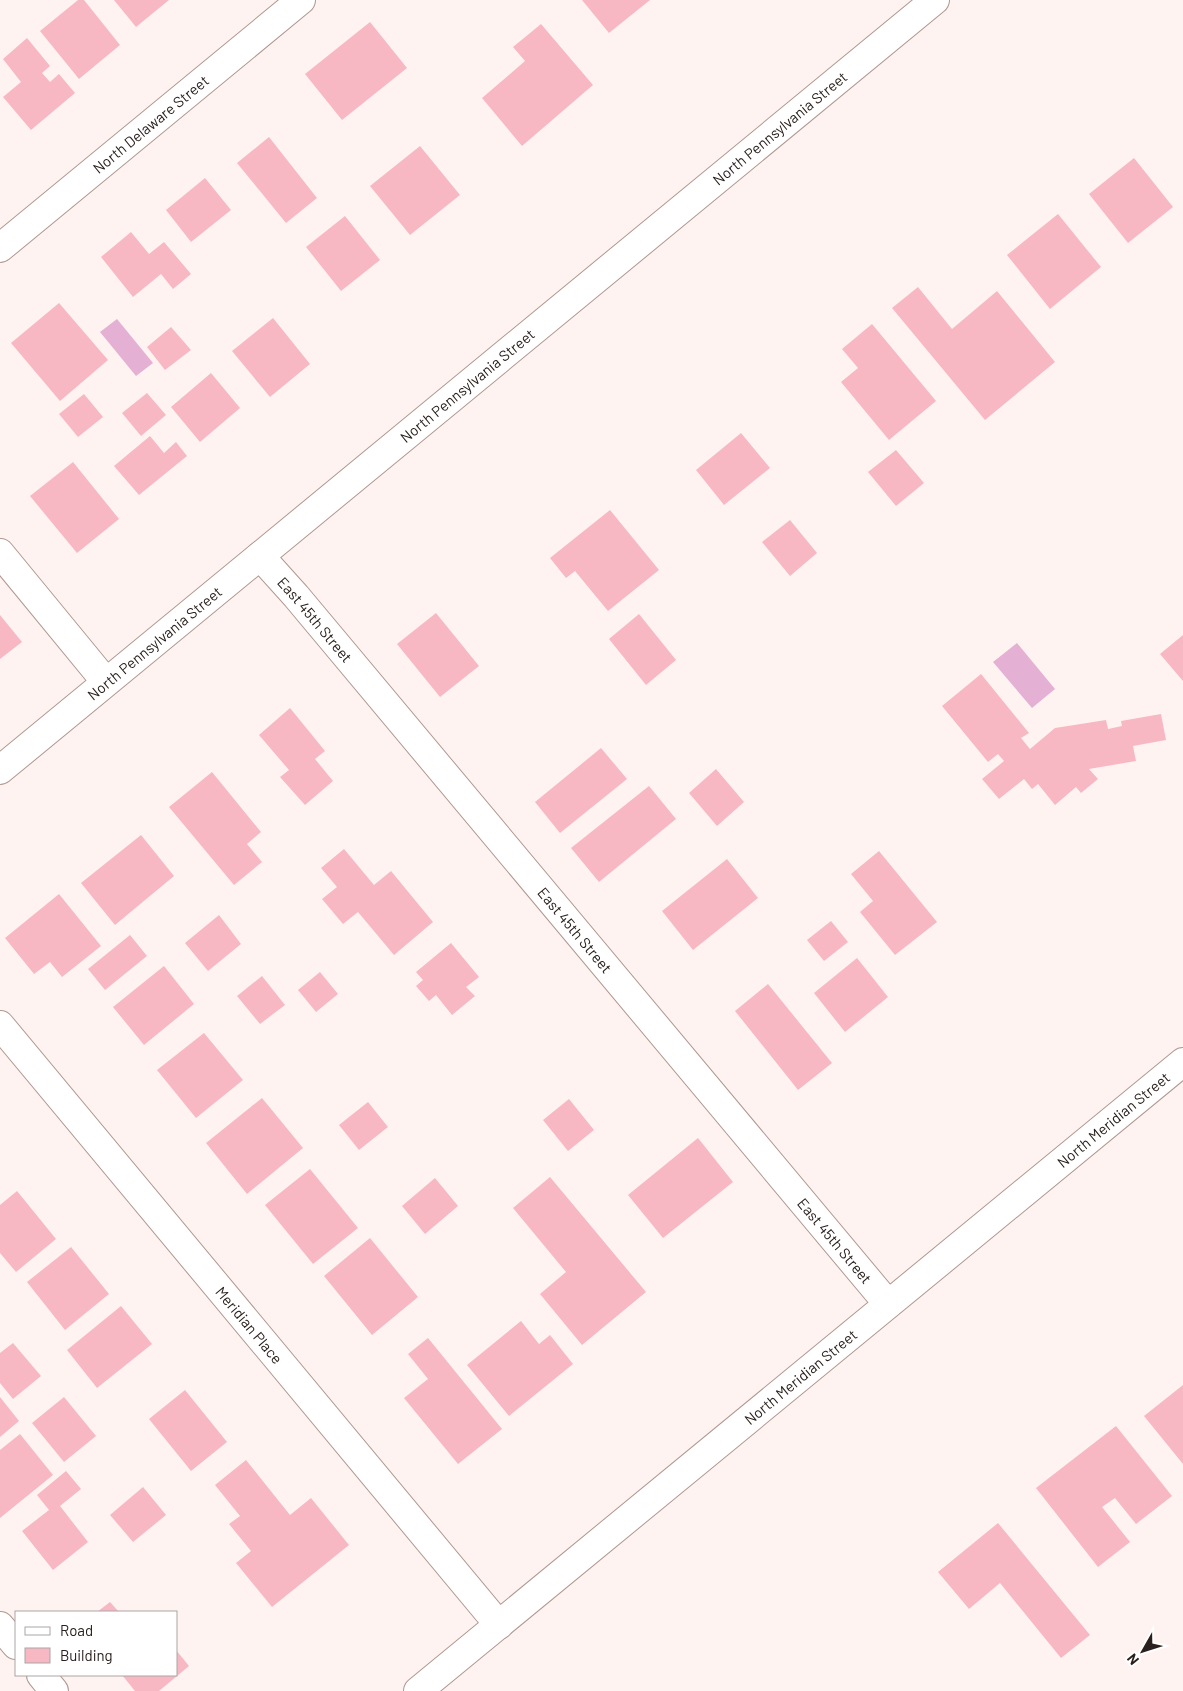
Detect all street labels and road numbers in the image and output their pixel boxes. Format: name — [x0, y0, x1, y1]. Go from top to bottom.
street label: North Pennsylvania Street — [709, 67, 851, 189]
street label: North Delaware Street — [89, 71, 212, 177]
street label: North Pennsylvania Street — [396, 325, 538, 446]
street label: East 45th Street — [274, 573, 356, 666]
street label: North Pennsylvania Street — [84, 582, 225, 703]
street label: East 45th Street — [534, 883, 616, 976]
street label: North Meridian Street — [1053, 1068, 1173, 1171]
street label: East 45th Street — [794, 1194, 876, 1287]
street label: Meridian Place — [212, 1283, 287, 1367]
street label: North Meridian Street — [740, 1325, 860, 1428]

